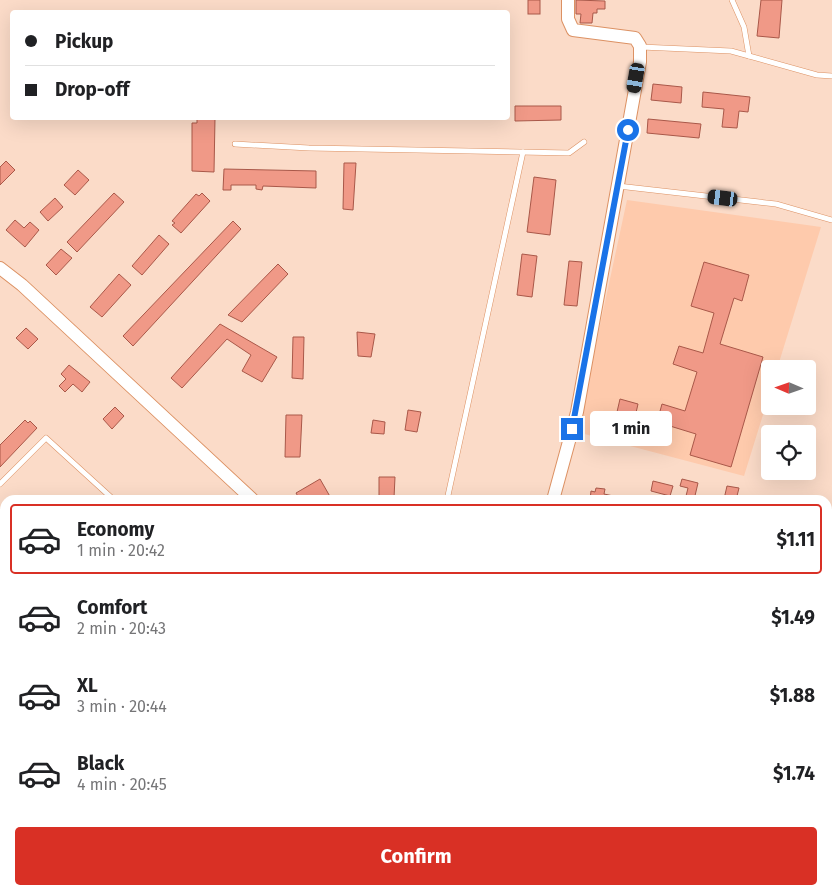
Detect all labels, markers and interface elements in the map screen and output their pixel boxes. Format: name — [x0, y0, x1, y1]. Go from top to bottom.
text: Pickup — [55, 30, 113, 53]
car — [626, 62, 645, 94]
text: Drop-off — [55, 78, 129, 101]
route start — [617, 119, 639, 141]
car — [707, 189, 738, 207]
north arrow — [761, 360, 816, 415]
map controls — [761, 360, 816, 480]
callout: 1 min — [590, 412, 672, 446]
route end — [561, 418, 583, 440]
text: 1 min — [612, 419, 650, 438]
button: locate — [761, 425, 816, 480]
icon: car — [17, 517, 62, 562]
text: Economy — [77, 518, 154, 541]
text: $1.11 — [776, 528, 815, 551]
text: 1 min · 20:42 — [77, 541, 165, 560]
icon: car — [17, 595, 62, 640]
text: Comfort — [77, 596, 147, 619]
text: $1.49 — [771, 606, 815, 629]
text: 2 min · 20:43 — [77, 619, 166, 638]
icon: car — [17, 673, 62, 718]
text: XL — [77, 674, 98, 697]
text: $1.88 — [770, 684, 815, 707]
text: 3 min · 20:44 — [77, 697, 167, 716]
icon: car — [17, 751, 62, 796]
text: Black — [77, 752, 124, 775]
text: $1.74 — [773, 762, 815, 785]
text: 4 min · 20:45 — [77, 775, 167, 794]
button: Confirm — [15, 827, 817, 885]

